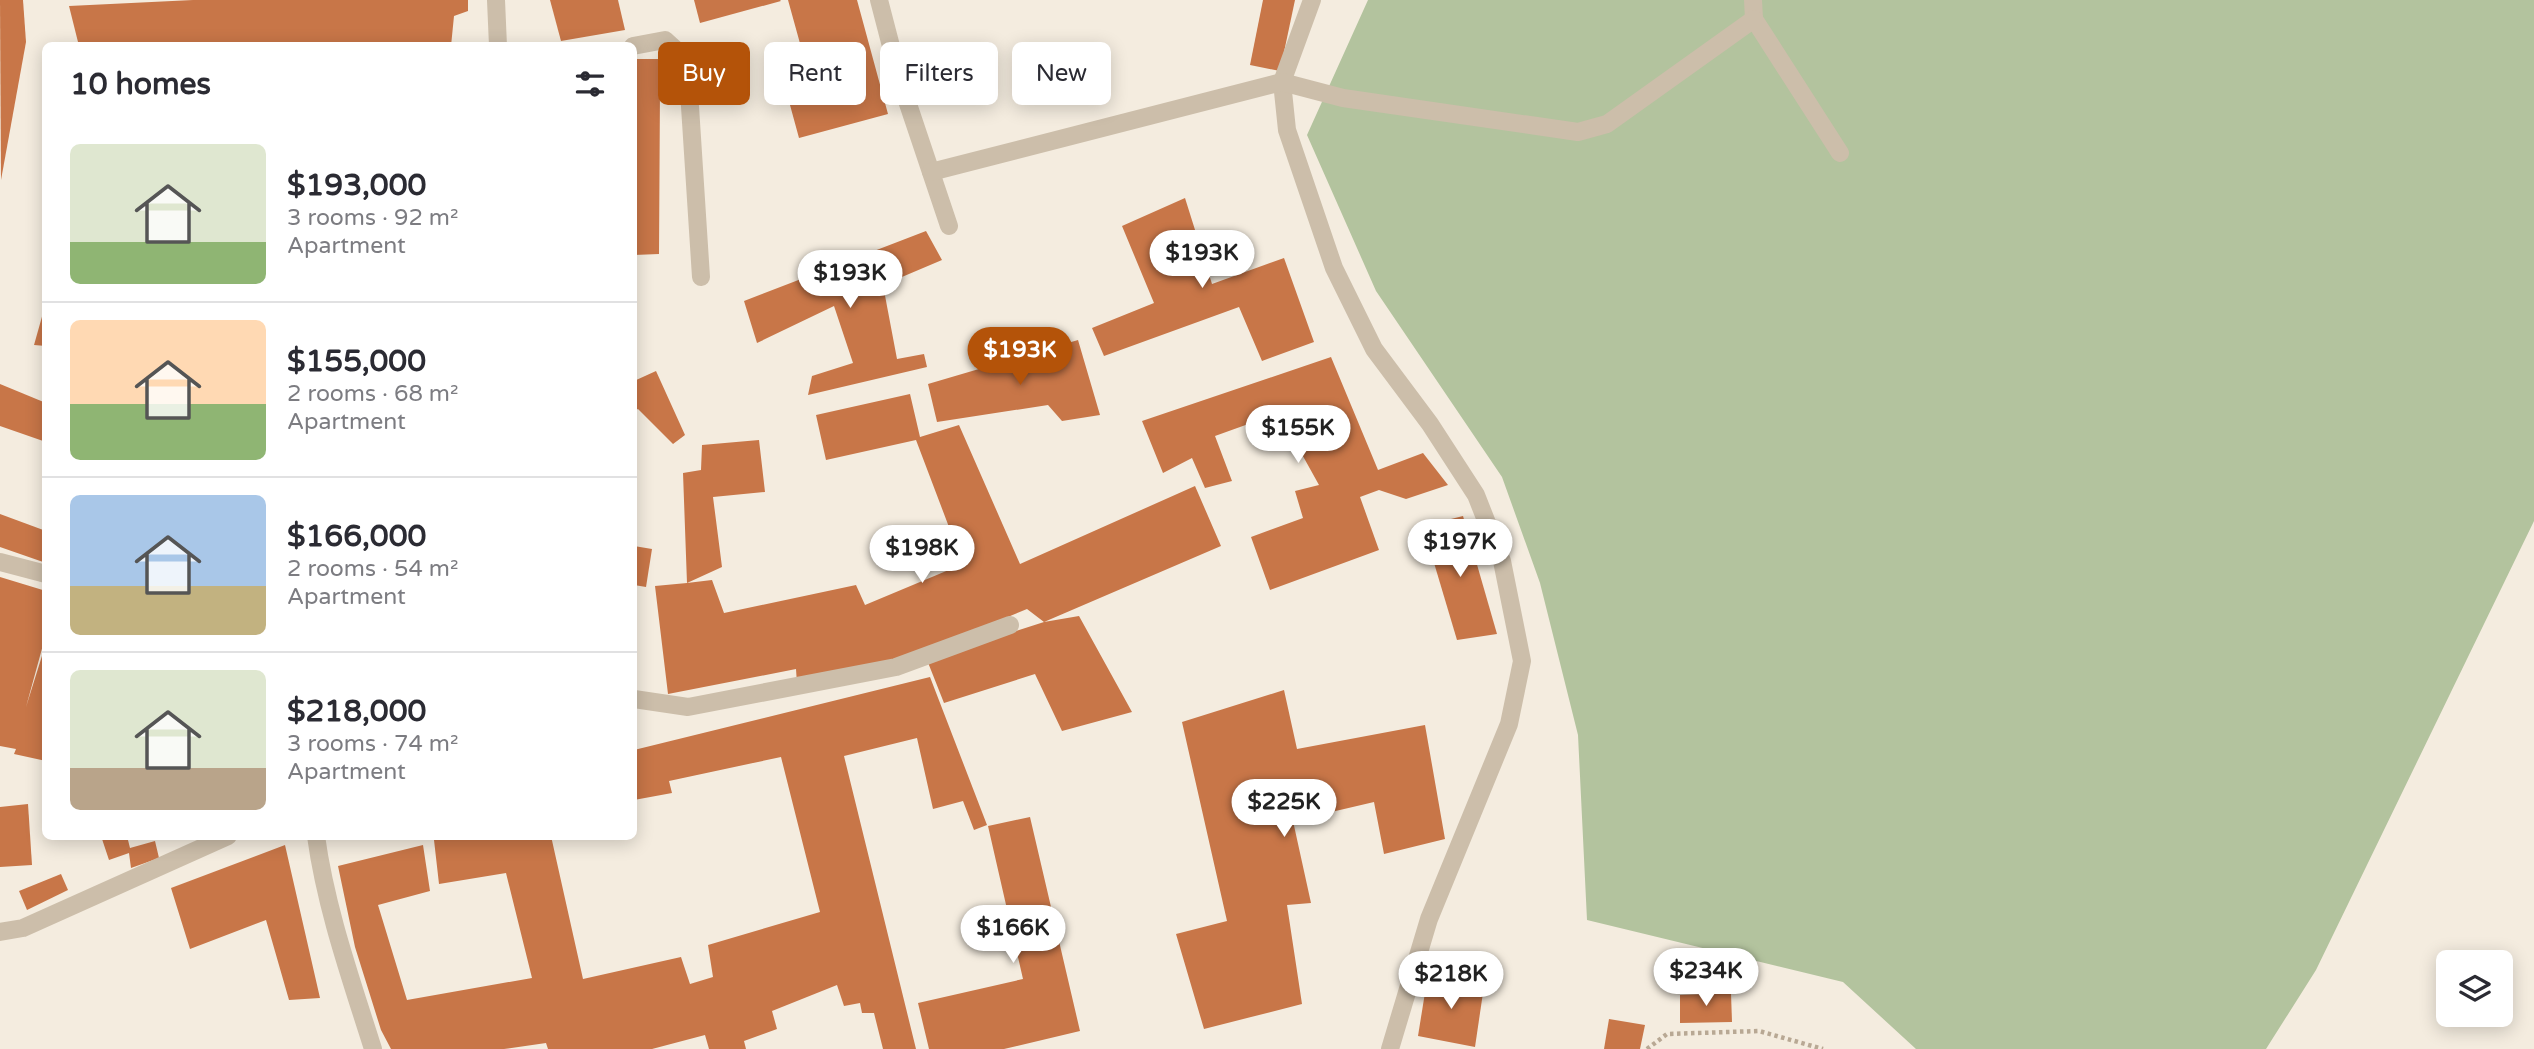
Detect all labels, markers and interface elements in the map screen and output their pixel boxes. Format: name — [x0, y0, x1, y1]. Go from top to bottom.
chip: Buy — [658, 42, 750, 105]
chip: Rent — [764, 42, 866, 105]
chip: Filters — [880, 42, 998, 105]
chip: New — [1012, 42, 1111, 105]
icon: filters — [571, 65, 609, 103]
text: 10 homes — [70, 66, 211, 103]
text: $193,000 — [287, 167, 426, 204]
icon: home — [126, 172, 210, 256]
text: 3 rooms · 92 m² — [287, 204, 458, 232]
pin: $193K — [1153, 230, 1251, 290]
text: Apartment — [287, 232, 406, 260]
text: $193K — [1166, 239, 1238, 267]
pin: $193K — [801, 250, 899, 310]
text: $193K — [814, 259, 886, 287]
pin: $193K — [971, 328, 1069, 387]
text: $193K — [984, 336, 1056, 364]
text: $155,000 — [287, 343, 426, 380]
icon: home — [126, 348, 210, 432]
text: 2 rooms · 68 m² — [287, 380, 458, 408]
pin: $155K — [1249, 406, 1347, 465]
text: Apartment — [287, 408, 406, 436]
text: $155K — [1262, 414, 1334, 442]
text: $166,000 — [287, 518, 426, 555]
pin: $197K — [1411, 520, 1509, 579]
icon: home — [126, 523, 210, 607]
pin: $198K — [873, 526, 971, 585]
text: $197K — [1424, 528, 1496, 556]
text: $198K — [886, 534, 958, 562]
text: 2 rooms · 54 m² — [287, 555, 458, 583]
text: Apartment — [287, 583, 406, 611]
text: $218,000 — [287, 693, 426, 730]
icon: home — [126, 698, 210, 782]
text: 3 rooms · 74 m² — [287, 730, 458, 758]
text: Apartment — [287, 758, 406, 786]
pin: $225K — [1235, 780, 1333, 839]
text: $225K — [1248, 788, 1320, 816]
pin: $166K — [964, 906, 1062, 965]
text: $166K — [977, 914, 1049, 942]
pin: $234K — [1657, 948, 1755, 1008]
map controls — [2436, 950, 2513, 1027]
button: layers — [2436, 950, 2513, 1027]
pin: $218K — [1402, 951, 1500, 1011]
text: $234K — [1670, 957, 1742, 985]
text: $218K — [1415, 960, 1487, 988]

